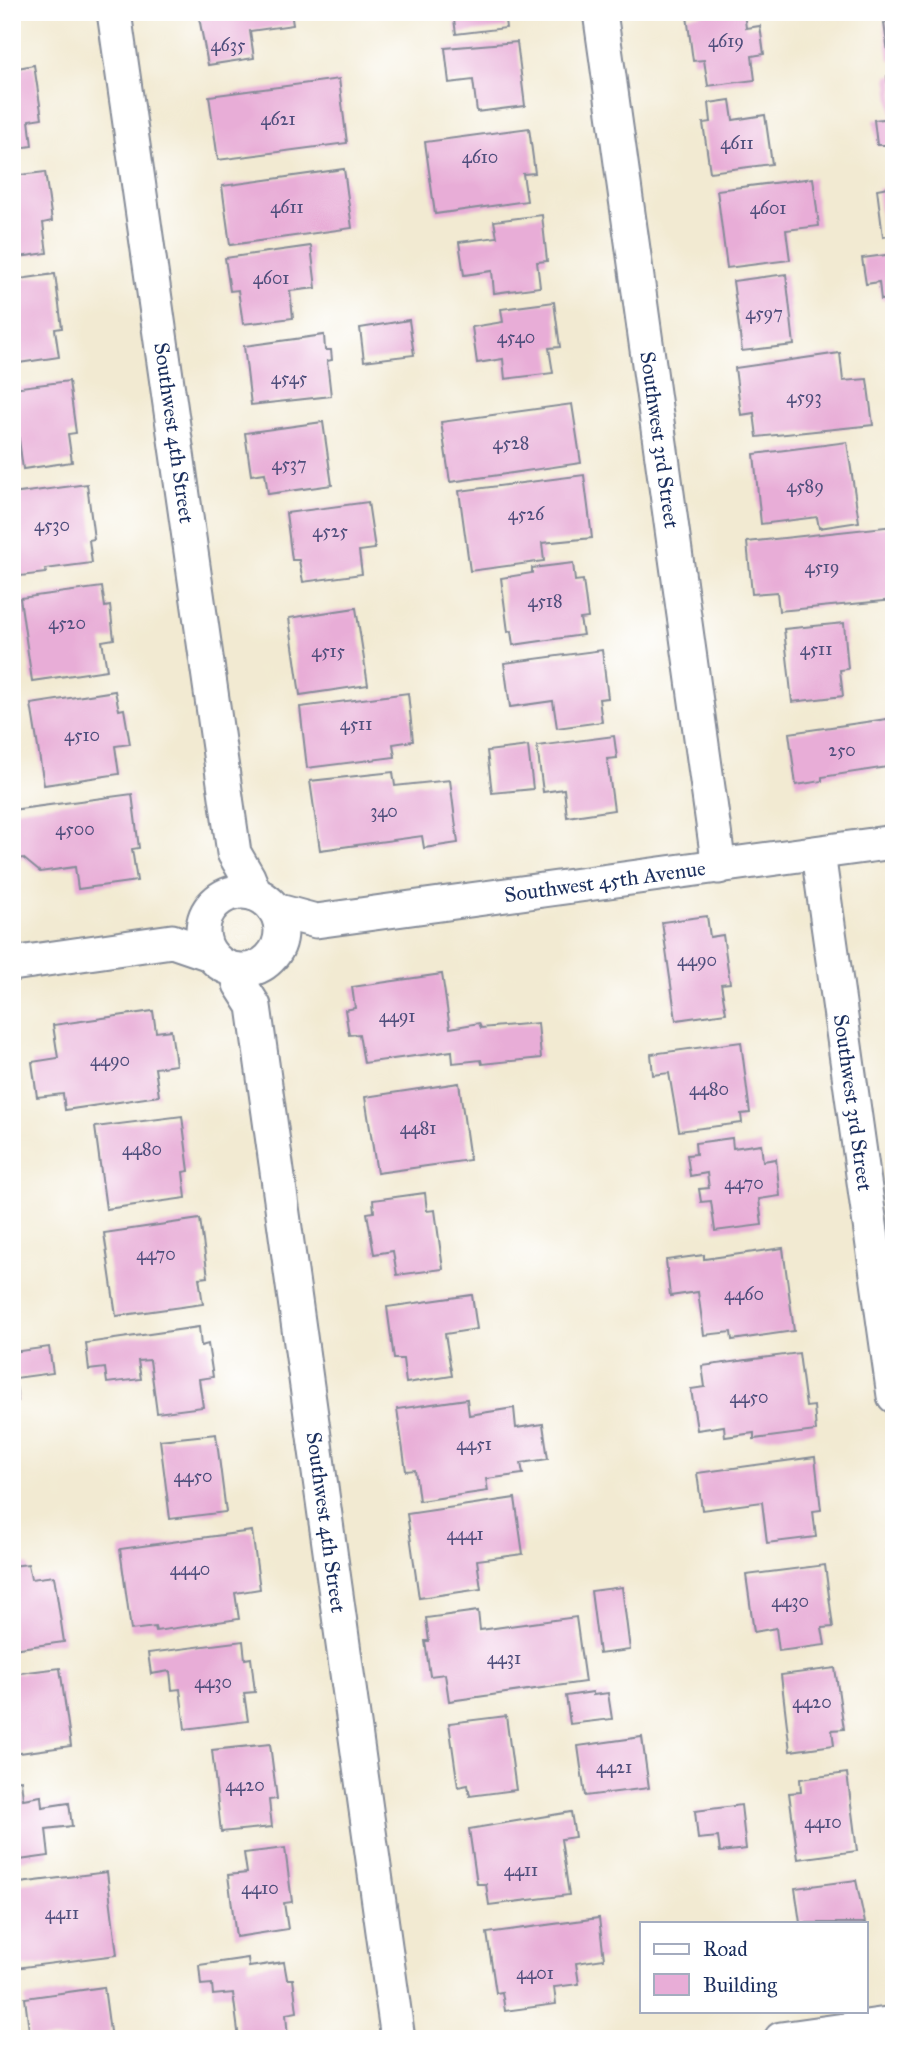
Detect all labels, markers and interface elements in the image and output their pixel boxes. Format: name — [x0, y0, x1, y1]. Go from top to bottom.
house number: 4619 — [708, 30, 744, 52]
house number: 4635 — [211, 34, 246, 56]
house number: 4621 — [260, 108, 296, 130]
house number: 4611 — [720, 132, 754, 154]
house number: 4610 — [462, 146, 498, 168]
house number: 4611 — [270, 196, 304, 218]
house number: 4601 — [750, 197, 786, 219]
house number: 4601 — [253, 267, 289, 289]
house number: 4597 — [745, 302, 783, 324]
house number: 4540 — [497, 326, 535, 348]
street label: Southwest 4th Street — [148, 341, 200, 525]
street label: Southwest 3rd Street — [634, 350, 685, 531]
house number: 4545 — [271, 367, 308, 389]
house number: 4593 — [786, 386, 822, 408]
house number: 4528 — [493, 432, 529, 454]
house number: 4537 — [271, 453, 307, 475]
house number: 4589 — [786, 475, 824, 497]
house number: 4526 — [508, 503, 545, 525]
house number: 4530 — [34, 514, 70, 536]
house number: 4525 — [312, 520, 348, 542]
house number: 4519 — [804, 556, 840, 578]
house number: 4518 — [527, 590, 563, 612]
house number: 4520 — [48, 612, 86, 634]
house number: 4511 — [800, 638, 832, 660]
house number: 4515 — [311, 640, 345, 662]
house number: 4511 — [340, 713, 372, 735]
house number: 4510 — [64, 724, 100, 746]
house number: 250 — [828, 739, 856, 761]
house number: 340 — [370, 800, 398, 822]
house number: 4500 — [55, 818, 95, 840]
street label: Southwest 45th Avenue — [503, 855, 707, 908]
house number: 4490 — [677, 949, 717, 971]
house number: 4491 — [379, 1005, 415, 1027]
street label: Southwest 3rd Street — [828, 1012, 878, 1193]
house number: 4490 — [90, 1049, 130, 1071]
house number: 4480 — [689, 1078, 729, 1100]
house number: 4481 — [400, 1117, 436, 1139]
house number: 4480 — [122, 1138, 162, 1160]
house number: 4470 — [724, 1172, 764, 1194]
house number: 4470 — [136, 1243, 176, 1265]
house number: 4460 — [724, 1283, 764, 1305]
house number: 4450 — [730, 1386, 768, 1408]
street label: Southwest 4th Street — [301, 1430, 352, 1615]
house number: 4451 — [456, 1433, 492, 1455]
house number: 4450 — [174, 1465, 212, 1487]
house number: 4441 — [446, 1523, 484, 1545]
house number: 4440 — [170, 1558, 210, 1580]
house number: 4430 — [771, 1590, 809, 1612]
house number: 4431 — [487, 1647, 521, 1669]
house number: 4430 — [194, 1671, 232, 1693]
house number: 4420 — [792, 1691, 832, 1713]
house number: 4421 — [596, 1756, 632, 1778]
house number: 4420 — [225, 1774, 265, 1796]
house number: 4410 — [804, 1811, 842, 1833]
house number: 4411 — [504, 1859, 538, 1881]
house number: 4410 — [241, 1877, 279, 1899]
house number: 4411 — [45, 1902, 79, 1924]
legend — [640, 1922, 867, 2012]
text: Road — [703, 1936, 748, 1962]
house number: 4401 — [516, 1962, 554, 1984]
text: Building — [703, 1972, 777, 1998]

